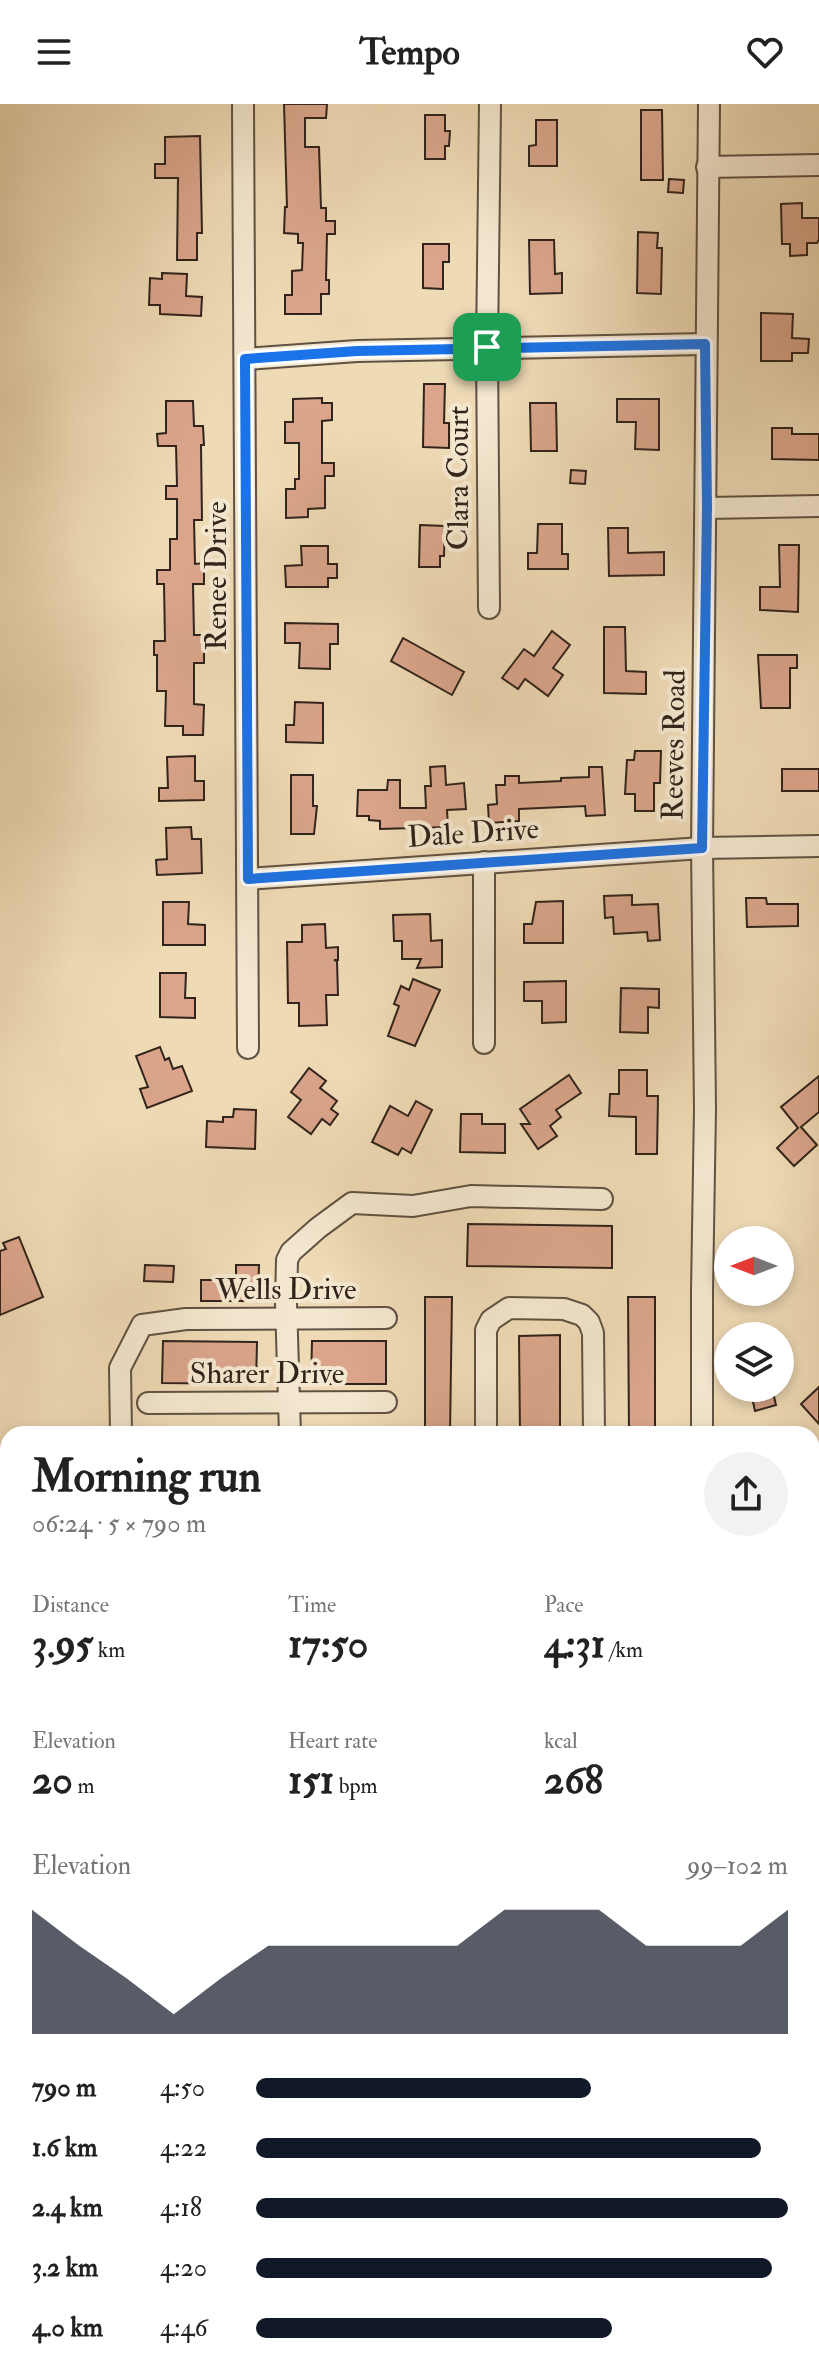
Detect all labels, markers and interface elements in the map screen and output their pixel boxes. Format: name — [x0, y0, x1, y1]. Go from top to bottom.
icon: menu — [32, 30, 76, 74]
text: Tempo — [359, 30, 460, 75]
icon: heart — [743, 30, 787, 74]
pin — [453, 313, 521, 381]
icon: arrive — [465, 325, 509, 369]
street label: Clara Court — [440, 405, 477, 550]
street label: Renee Drive — [198, 501, 235, 651]
street label: Reeves Road — [654, 669, 694, 821]
street label: Dale Drive — [406, 810, 540, 856]
north arrow — [714, 1226, 794, 1306]
map controls — [714, 1226, 794, 1402]
street label: Wells Drive — [214, 1271, 357, 1308]
button: layers — [714, 1322, 794, 1402]
street label: Sharer Drive — [190, 1355, 344, 1392]
text: Morning run — [32, 1450, 261, 1505]
button: share — [704, 1452, 788, 1536]
text: 06:24 · 5 × 790 m — [32, 1508, 206, 1540]
text: Distance — [32, 1591, 109, 1619]
text: Time — [288, 1591, 336, 1619]
text: Pace — [544, 1591, 583, 1619]
text: 3.95 — [32, 1619, 93, 1670]
text: 17:50 — [288, 1619, 368, 1670]
text: 4:31 — [544, 1619, 605, 1670]
text: km — [93, 1636, 125, 1664]
text: /km — [605, 1636, 643, 1664]
text: Elevation — [32, 1727, 116, 1755]
text: Heart rate — [288, 1727, 378, 1755]
text: kcal — [544, 1727, 578, 1755]
text: 20 — [32, 1755, 73, 1806]
text: 151 — [288, 1755, 334, 1806]
text: 268 — [544, 1755, 603, 1806]
text: m — [73, 1772, 94, 1800]
text: bpm — [334, 1772, 378, 1800]
text: Elevation — [32, 1850, 131, 1882]
text: 99–102 m — [687, 1850, 788, 1882]
text: 790 m — [32, 2072, 96, 2104]
text: 4:50 — [160, 2072, 205, 2104]
text: 1.6 km — [32, 2132, 97, 2164]
text: 4:22 — [160, 2132, 207, 2164]
text: 2.4 km — [32, 2192, 103, 2224]
text: 4:18 — [160, 2192, 202, 2224]
text: 3.2 km — [32, 2252, 98, 2284]
text: 4:20 — [160, 2252, 207, 2284]
text: 4.0 km — [32, 2312, 103, 2344]
text: 4:46 — [160, 2312, 208, 2344]

